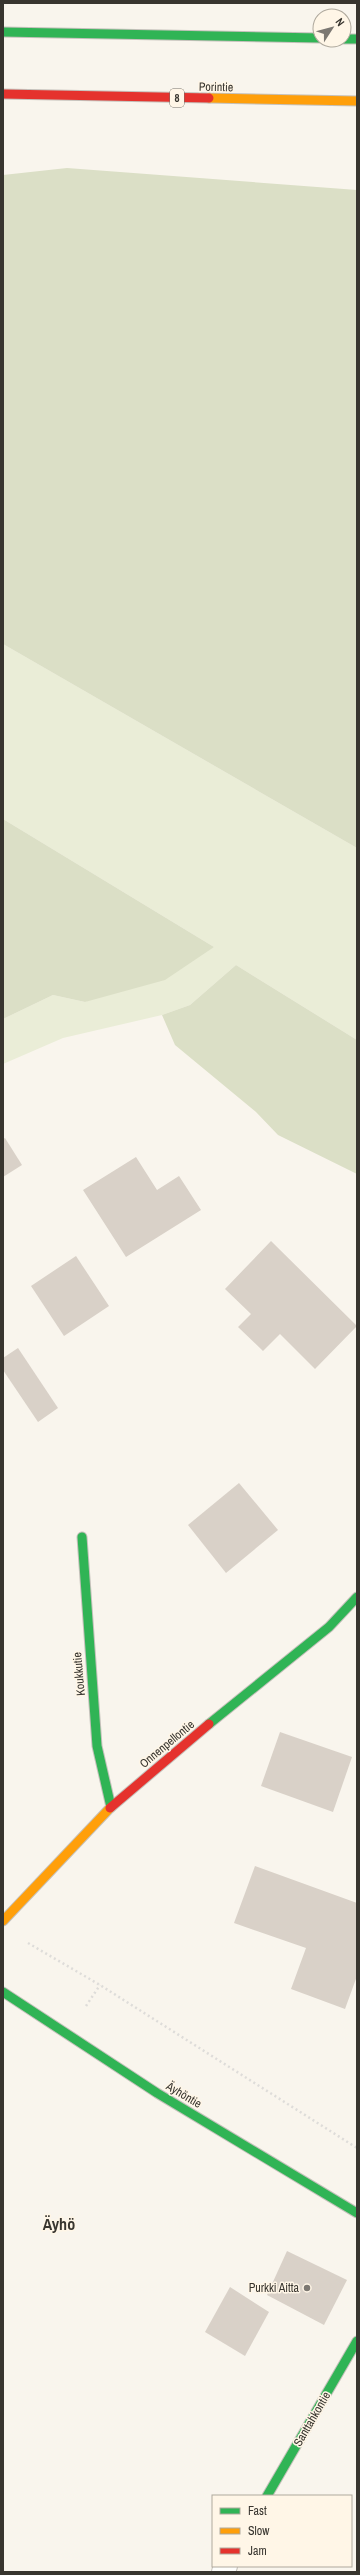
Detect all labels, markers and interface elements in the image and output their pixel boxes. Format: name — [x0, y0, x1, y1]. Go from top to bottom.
north arrow — [312, 8, 352, 48]
text: N — [333, 15, 348, 29]
street label: Porintie — [199, 79, 233, 95]
road number: 8 — [170, 89, 184, 107]
street label: Koukkutie — [69, 1652, 89, 1696]
street label: Onnenpellontie — [136, 1716, 198, 1772]
street label: Äyhöntie — [162, 2078, 205, 2112]
district label: Äyhö — [43, 2213, 75, 2235]
place label: Purkki Aitta — [249, 2280, 300, 2296]
marker: Purkki Aitta — [302, 2283, 312, 2293]
street label: Santtahkontie — [290, 2389, 334, 2449]
legend — [212, 2495, 352, 2567]
text: Fast — [248, 2503, 267, 2519]
text: Slow — [248, 2523, 270, 2539]
text: Jam — [248, 2543, 267, 2559]

